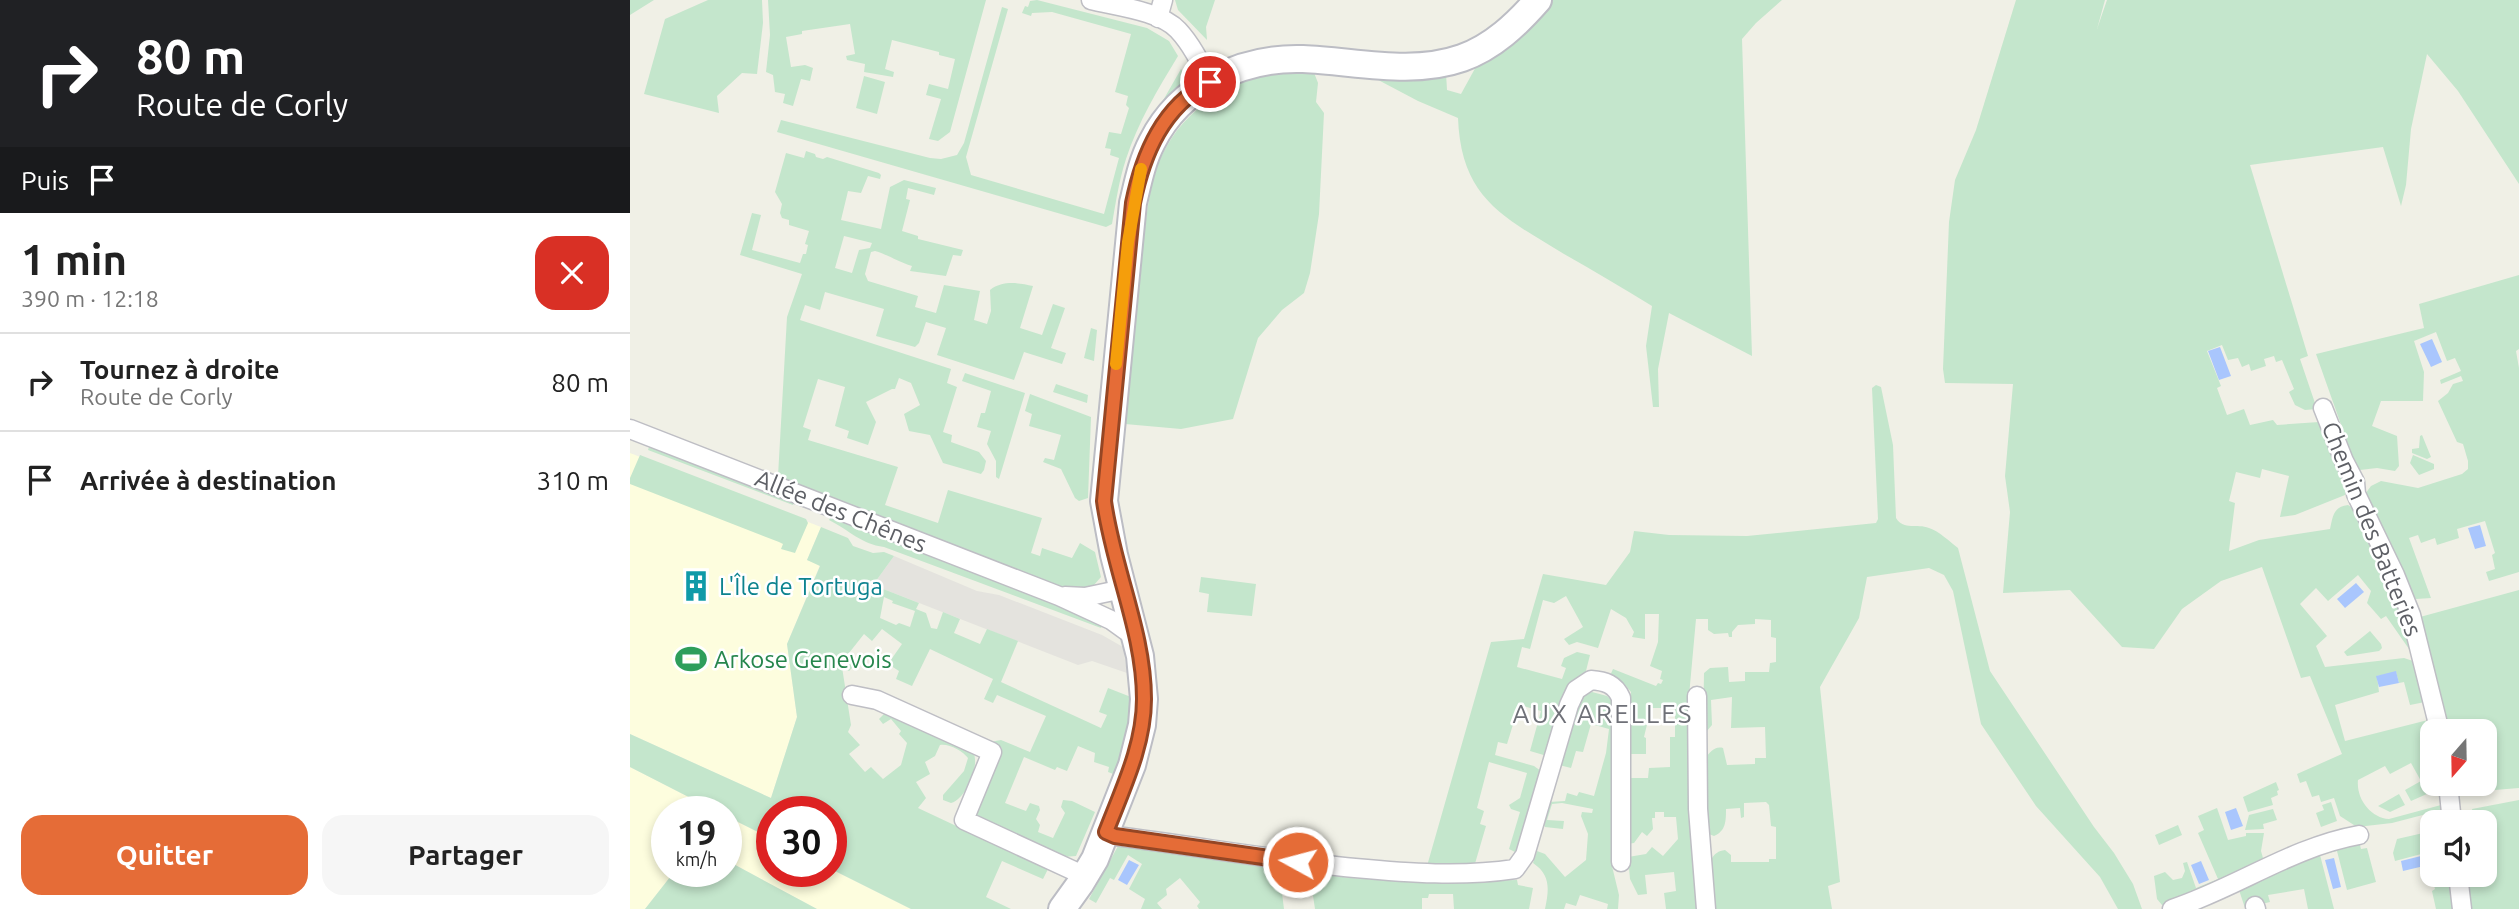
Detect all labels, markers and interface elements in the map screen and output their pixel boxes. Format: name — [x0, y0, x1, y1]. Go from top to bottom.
icon: right — [21, 28, 112, 119]
text: 80 m — [136, 28, 245, 83]
pin — [1180, 52, 1240, 112]
icon: arrive — [1191, 63, 1229, 101]
text: Route de Corly — [136, 86, 348, 122]
icon: arrive — [83, 161, 121, 199]
text: Puis — [21, 166, 69, 195]
text: 1 min — [21, 236, 127, 283]
button: close — [535, 236, 609, 310]
text: 390 m · 12:18 — [21, 286, 159, 311]
text: Tournez à droite — [80, 355, 279, 384]
icon: right — [21, 363, 59, 401]
text: 80 m — [551, 368, 609, 397]
text: Route de Corly — [80, 384, 233, 409]
street label: Chemin des Batteries — [2317, 418, 2427, 640]
icon: arrive — [21, 461, 59, 499]
street label: Allée des Chênes — [751, 464, 931, 558]
text: Arrivée à destination — [80, 466, 336, 495]
text: 310 m — [537, 466, 609, 495]
building icon: L'Île de Tortuga — [679, 569, 713, 603]
place label: L'Île de Tortuga — [719, 572, 883, 600]
sports icon: Arkose Genevois — [674, 642, 708, 676]
place label: Arkose Genevois — [714, 646, 892, 673]
district label: AUX ARELLES — [1513, 699, 1693, 728]
north arrow — [2420, 719, 2497, 796]
map controls — [2420, 719, 2497, 887]
speed limit sign: 30 — [756, 796, 847, 887]
button: sound — [2420, 810, 2497, 887]
text: 19 — [677, 812, 716, 852]
button: Quitter — [21, 815, 308, 895]
button: Partager — [322, 815, 609, 895]
position arrow — [1261, 825, 1335, 899]
text: km/h — [676, 849, 717, 869]

